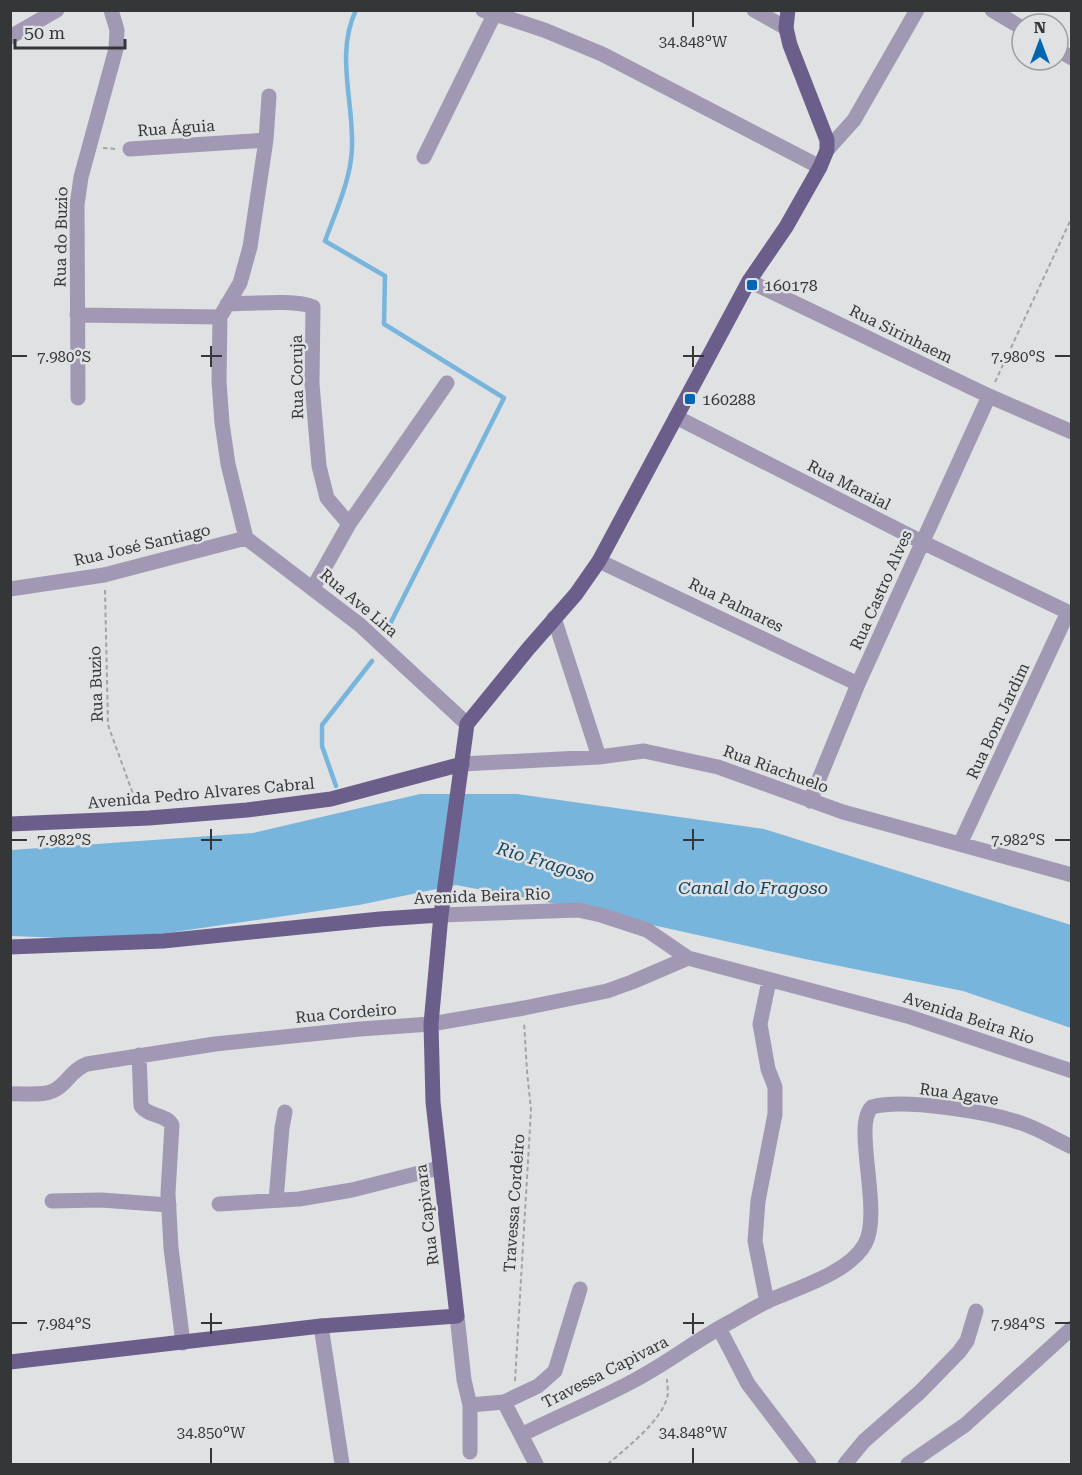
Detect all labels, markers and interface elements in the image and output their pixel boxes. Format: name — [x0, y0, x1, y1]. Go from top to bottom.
scale bar — [15, 12, 124, 50]
north arrow — [1010, 12, 1070, 72]
text: N — [1034, 18, 1046, 37]
text: 50 m — [24, 22, 65, 43]
text: 34.848°W — [659, 33, 728, 51]
street label: Rua Águia — [137, 116, 216, 140]
street label: Rua do Buzio — [51, 186, 71, 287]
place label: 160178 — [764, 276, 818, 295]
marker: 160178 — [745, 278, 759, 292]
street label: Rua Sirinhaem — [846, 301, 956, 367]
street label: Rua Coruja — [287, 334, 307, 420]
text: 7.980°S — [37, 348, 91, 366]
text: 7.980°S — [991, 348, 1045, 366]
place label: 160288 — [702, 390, 756, 409]
marker: 160288 — [683, 392, 697, 406]
street label: Rua Maraial — [804, 456, 894, 514]
street label: Rua José Santiago — [72, 520, 212, 570]
street label: Rua Castro Alves — [846, 527, 916, 653]
street label: Rua Ave Lira — [316, 565, 402, 641]
street label: Rua Palmares — [686, 574, 787, 636]
street label: Rua Buzio — [85, 645, 107, 723]
street label: Rua Bom Jardim — [963, 659, 1033, 782]
street label: Rua Riachuelo — [721, 741, 831, 797]
street label: Avenida Pedro Alvares Cabral — [87, 774, 315, 812]
text: 7.982°S — [37, 831, 91, 849]
text: 7.982°S — [991, 831, 1045, 849]
water label: Rio Fragoso — [493, 837, 598, 887]
water label: Canal do Fragoso — [678, 877, 828, 898]
street label: Avenida Beira Rio — [413, 884, 551, 908]
street label: Avenida Beira Rio — [901, 988, 1037, 1048]
street label: Rua Cordeiro — [295, 999, 398, 1027]
street label: Rua Agave — [918, 1079, 1000, 1109]
street label: Travessa Cordeiro — [500, 1133, 528, 1273]
street label: Rua Capivara — [411, 1163, 443, 1267]
text: 7.984°S — [37, 1315, 91, 1333]
text: 7.984°S — [991, 1315, 1045, 1333]
street label: Travessa Capivara — [539, 1332, 672, 1412]
text: 34.850°W — [177, 1424, 246, 1442]
text: 34.848°W — [659, 1424, 728, 1442]

